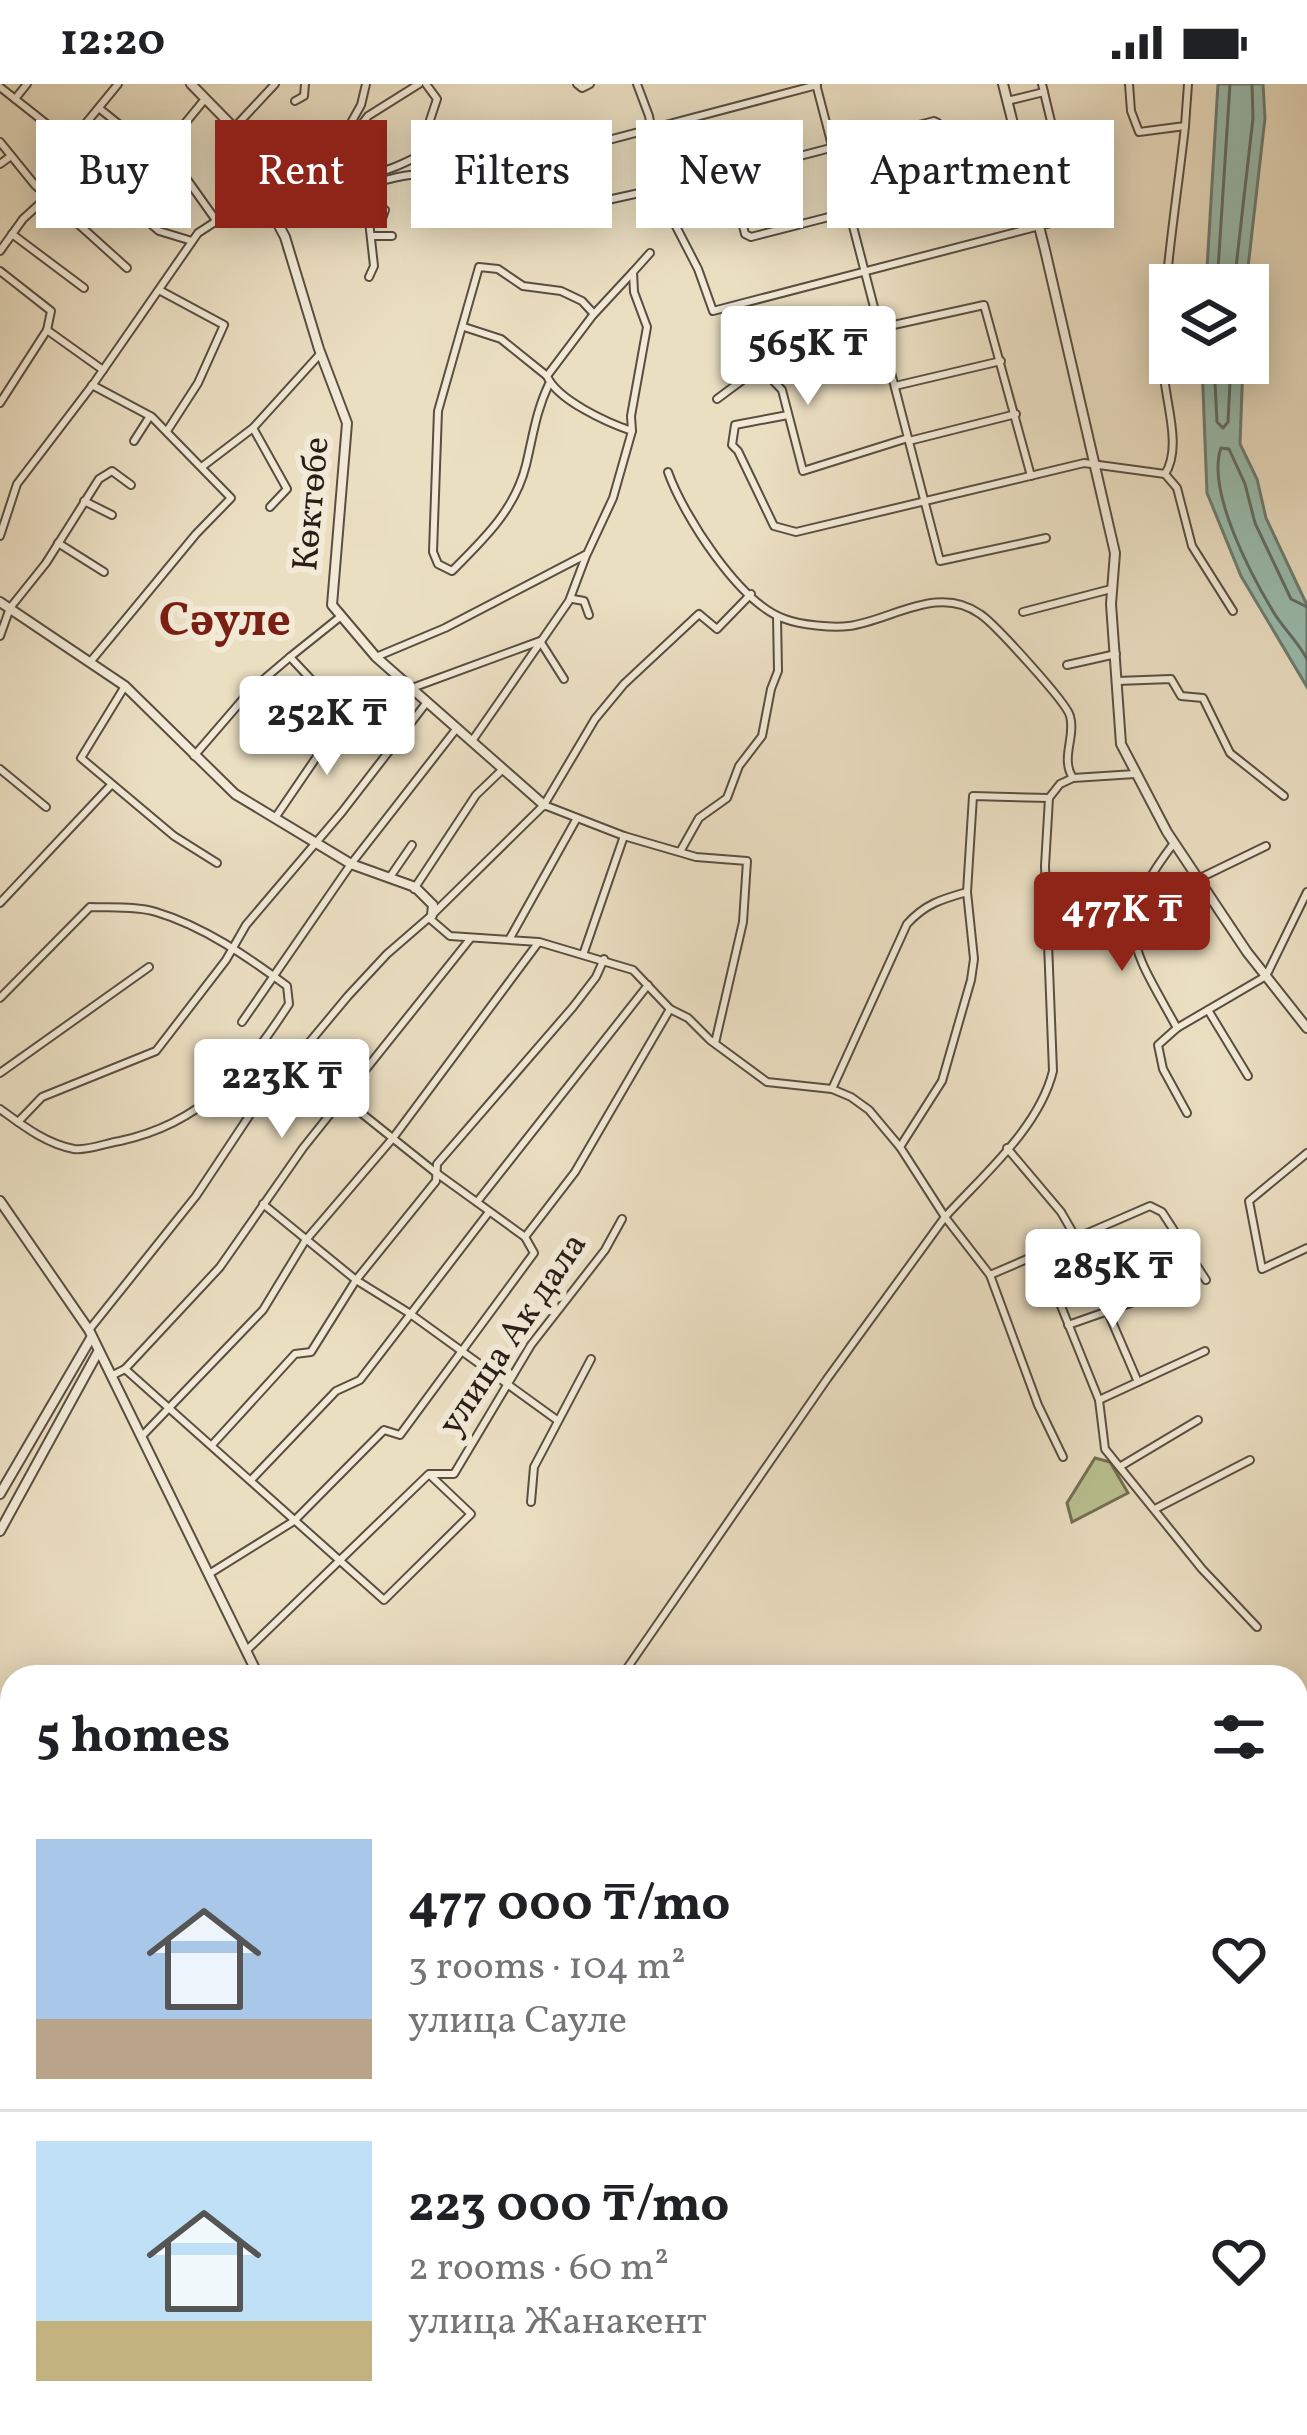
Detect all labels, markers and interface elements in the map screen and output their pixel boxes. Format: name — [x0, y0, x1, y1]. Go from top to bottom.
text: 12:20 — [60, 11, 165, 74]
chip: Buy — [36, 120, 191, 228]
chip: Rent — [215, 120, 387, 228]
chip: Filters — [411, 120, 612, 228]
chip: New — [636, 120, 803, 228]
chip: Apartment — [827, 120, 1114, 228]
map controls — [1149, 264, 1269, 384]
button: layers — [1149, 264, 1269, 384]
pin: 565K ₸ — [710, 306, 906, 408]
text: 565K ₸ — [748, 318, 868, 372]
street label: Көктөбе — [282, 435, 344, 573]
district label: Сәуле — [159, 589, 291, 656]
pin: 252K ₸ — [229, 676, 425, 778]
text: 252K ₸ — [267, 688, 387, 742]
pin: 477K ₸ — [1024, 872, 1220, 974]
text: 477K ₸ — [1061, 884, 1183, 938]
pin: 223K ₸ — [184, 1039, 380, 1141]
text: 223K ₸ — [221, 1051, 343, 1105]
street label: улица Ак дала — [428, 1224, 600, 1446]
pin: 285K ₸ — [1015, 1229, 1211, 1331]
text: 285K ₸ — [1052, 1241, 1174, 1295]
text: 5 homes — [36, 1702, 230, 1773]
icon: filters — [1206, 1704, 1272, 1770]
text: 477 000 ₸/mo — [408, 1870, 730, 1941]
icon: home — [132, 1887, 276, 2031]
icon: heart — [1206, 1926, 1272, 1992]
text: 3 rooms · 104 m² — [408, 1941, 686, 1995]
text: улица Сауле — [408, 1995, 627, 2049]
text: 223 000 ₸/mo — [408, 2171, 730, 2242]
icon: home — [132, 2189, 276, 2333]
icon: heart — [1206, 2228, 1272, 2294]
text: 2 rooms · 60 m² — [408, 2242, 669, 2296]
text: улица Жанакент — [408, 2296, 707, 2350]

